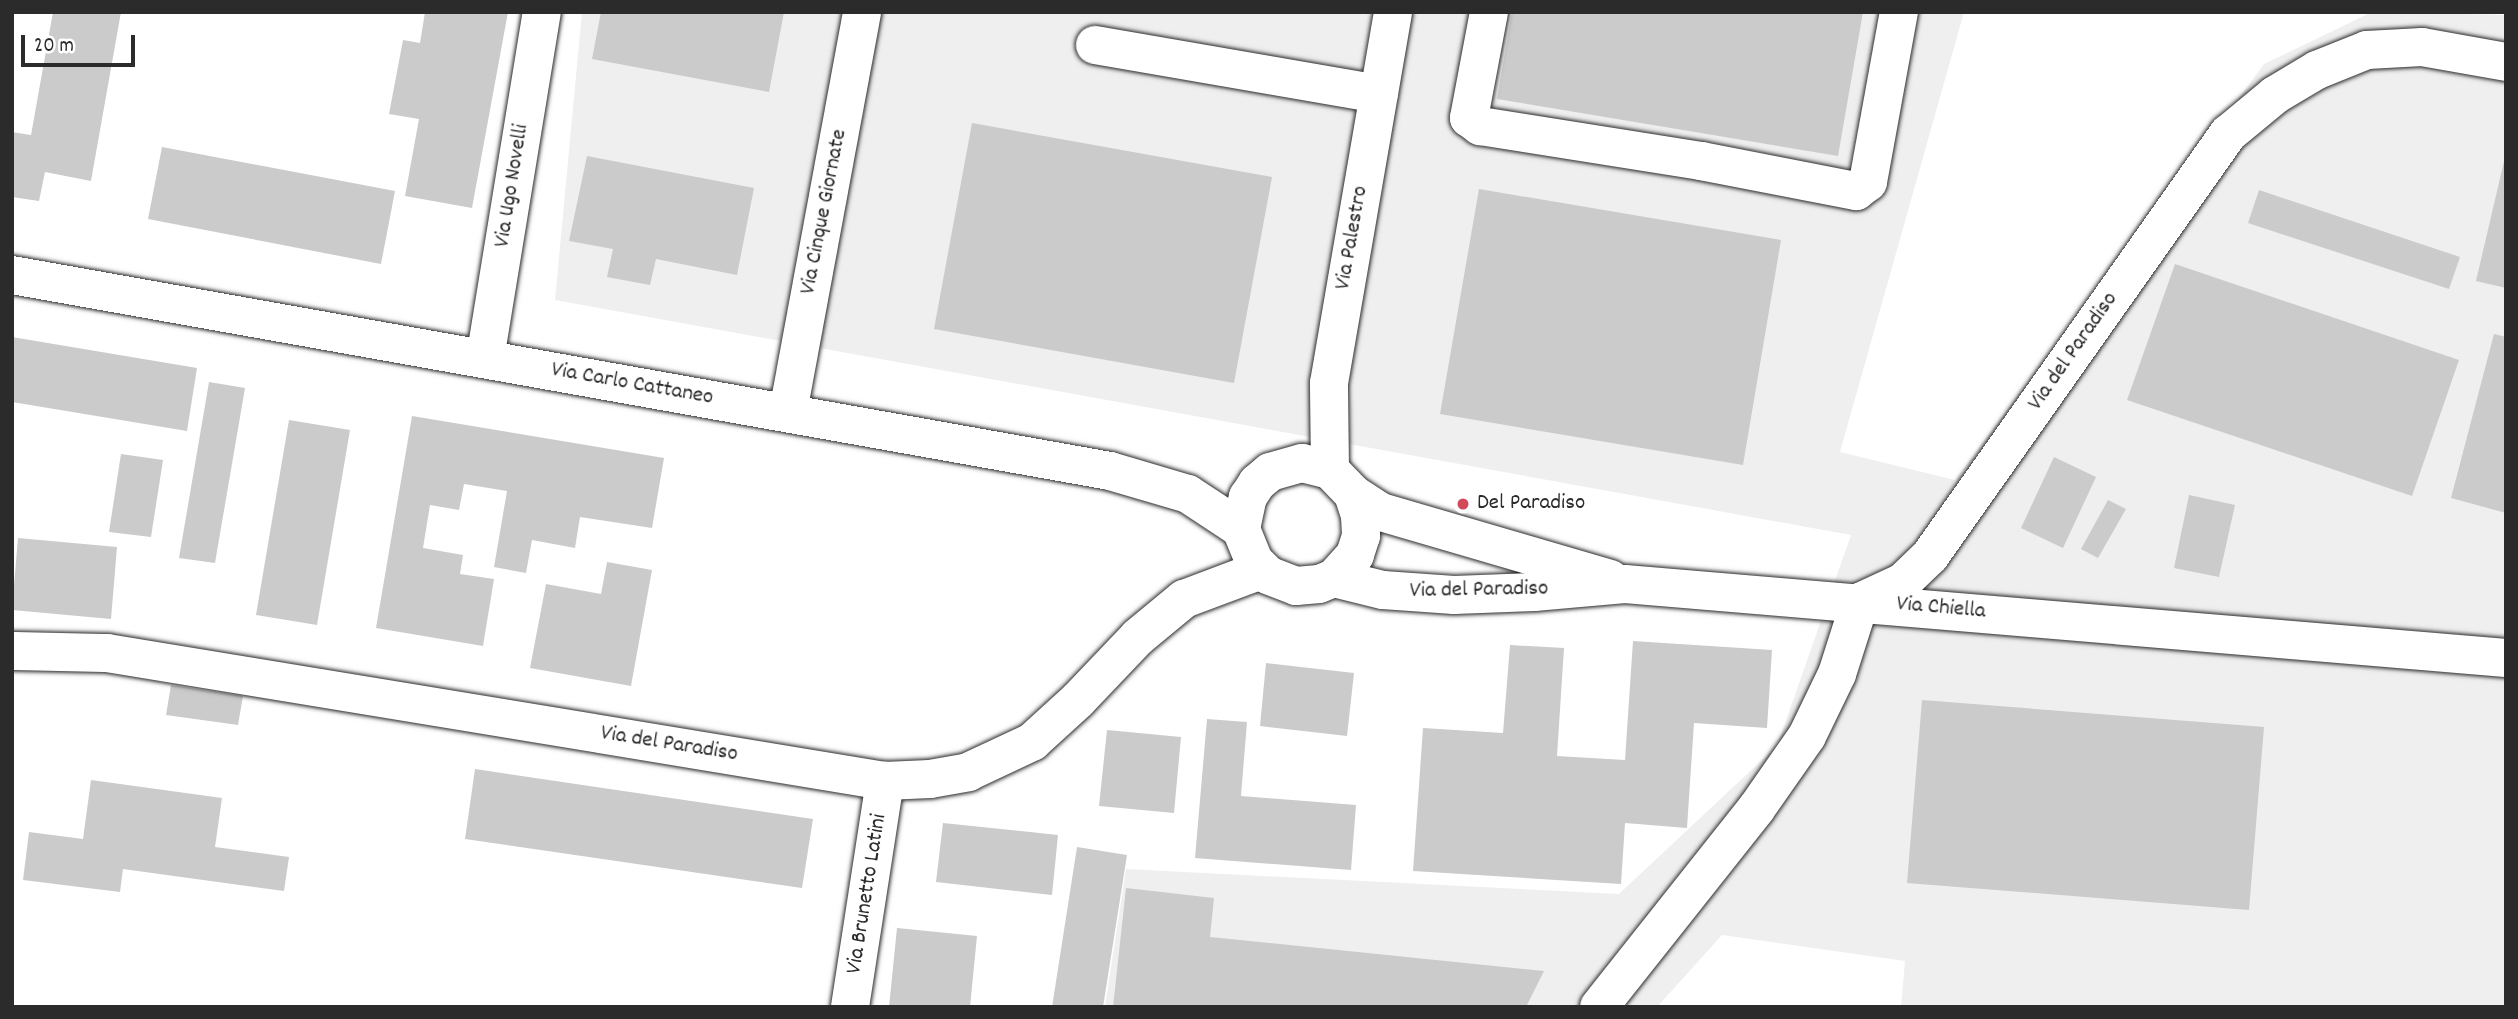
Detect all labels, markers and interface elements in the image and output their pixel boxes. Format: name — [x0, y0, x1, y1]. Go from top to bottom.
scale bar — [24, 21, 138, 65]
text: 20 m — [34, 32, 74, 62]
street label: Via Ugo Novelli — [490, 122, 536, 250]
street label: Via Cinque Giornate — [795, 127, 855, 297]
street label: Via Palestro — [1330, 184, 1376, 292]
street label: Via del Paradiso — [2023, 287, 2125, 417]
street label: Via Carlo Cattaneo — [549, 357, 715, 413]
place label: Del Paradiso — [1477, 490, 1585, 518]
marker: Del Paradiso — [1455, 496, 1471, 512]
street label: Via del Paradiso — [1410, 576, 1548, 606]
street label: Via Chiella — [1895, 591, 1987, 627]
street label: Via del Paradiso — [598, 721, 740, 769]
street label: Via Brunetto Latini — [842, 812, 894, 976]

